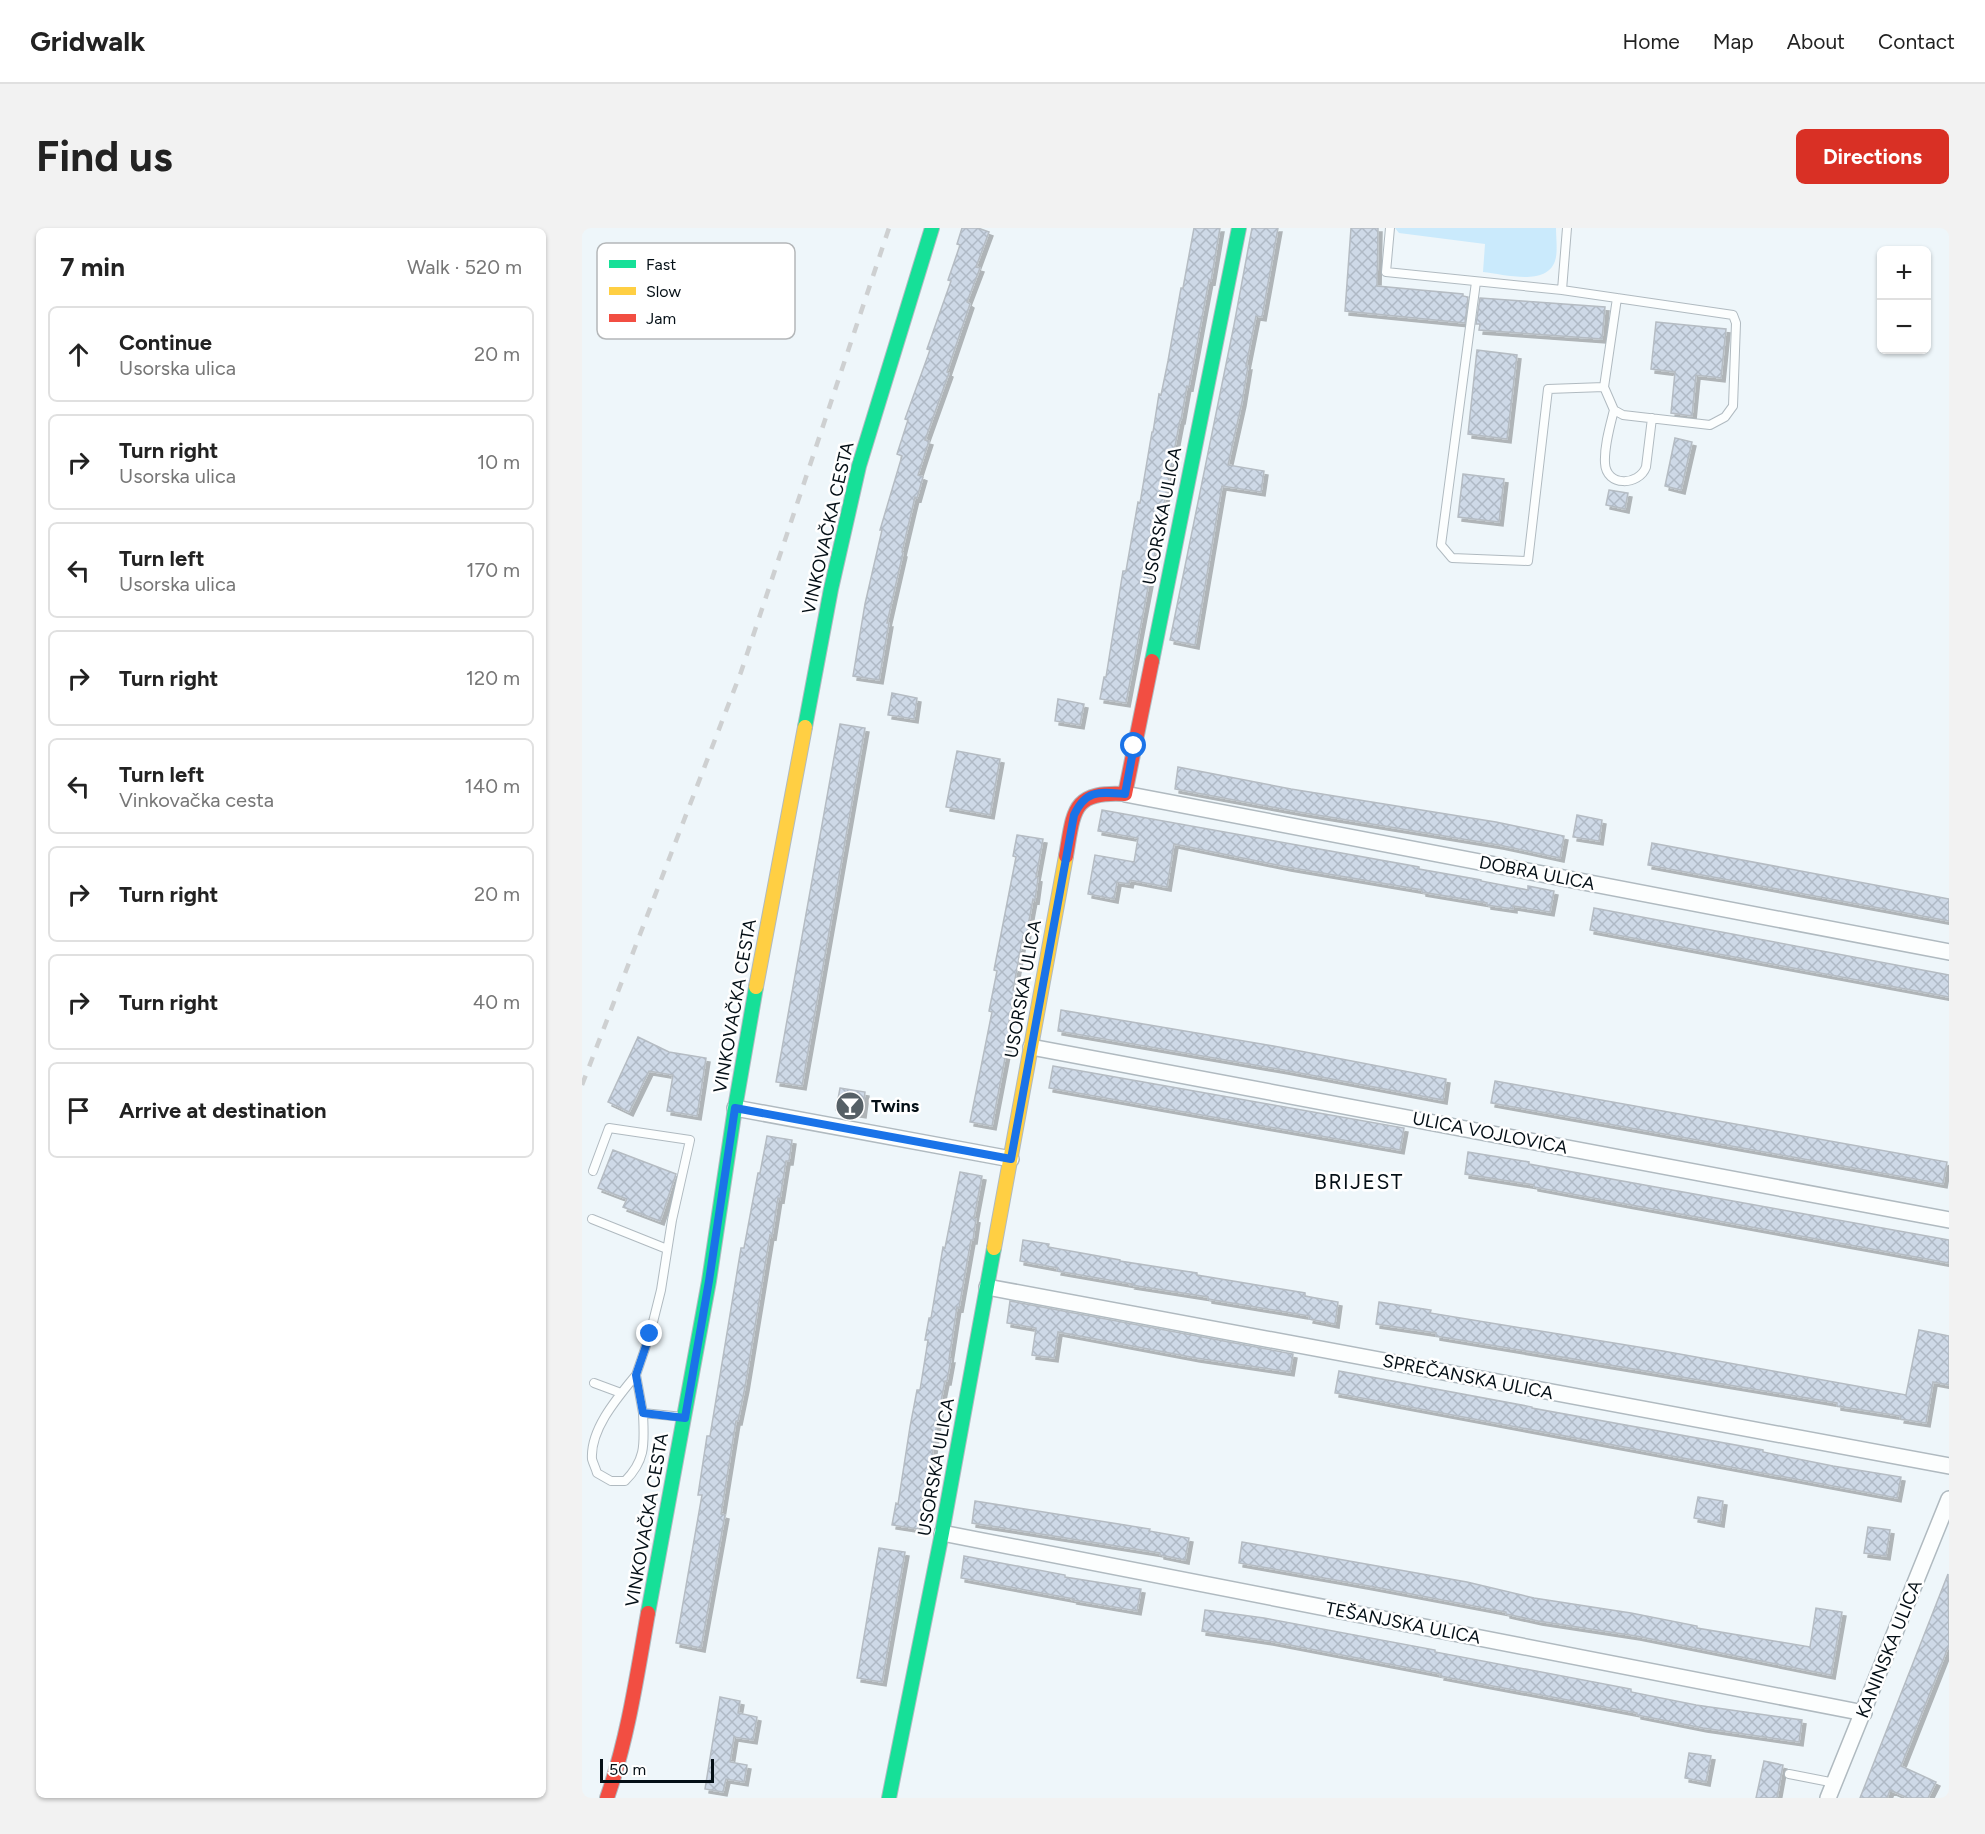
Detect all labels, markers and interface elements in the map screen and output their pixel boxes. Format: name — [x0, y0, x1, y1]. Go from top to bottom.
text: Gridwalk — [30, 24, 145, 58]
text: Home — [1623, 29, 1680, 54]
text: Map — [1713, 29, 1754, 54]
text: About — [1787, 29, 1845, 54]
text: Contact — [1878, 29, 1955, 54]
button: Directions — [1796, 129, 1949, 184]
text: Find us — [36, 131, 173, 182]
legend — [597, 243, 795, 339]
map controls — [1877, 246, 1931, 354]
button: + — [1877, 246, 1931, 300]
text: 7 min — [60, 251, 125, 283]
text: Walk · 520 m — [407, 255, 522, 279]
text: Fast — [646, 255, 676, 274]
text: Slow — [646, 282, 681, 301]
button: − — [1877, 300, 1931, 354]
text: Jam — [646, 309, 676, 328]
text: Continue — [119, 329, 212, 356]
icon: ahead — [62, 338, 95, 371]
text: 20 m — [474, 342, 520, 366]
text: Usorska ulica — [119, 356, 236, 380]
text: Turn right — [119, 437, 218, 464]
street label: VINKOVAČKA CESTA — [797, 440, 859, 616]
street label: USORSKA ULICA — [1138, 445, 1186, 587]
icon: right — [62, 446, 95, 479]
text: 10 m — [477, 450, 520, 474]
text: Usorska ulica — [119, 464, 236, 488]
text: Turn left — [119, 545, 205, 572]
icon: left — [62, 554, 95, 587]
text: 170 m — [466, 558, 520, 582]
text: Usorska ulica — [119, 572, 236, 596]
icon: right — [62, 662, 95, 695]
text: Turn right — [119, 665, 218, 692]
text: 120 m — [466, 666, 520, 690]
route start — [1120, 732, 1146, 758]
text: Turn left — [119, 761, 205, 788]
icon: left — [62, 770, 95, 803]
text: 140 m — [465, 774, 520, 798]
text: Vinkovačka cesta — [119, 788, 274, 812]
street label: DOBRA ULICA — [1477, 851, 1597, 895]
icon: right — [62, 878, 95, 911]
text: Turn right — [119, 881, 218, 908]
text: 20 m — [474, 882, 520, 906]
street label: VINKOVAČKA CESTA — [709, 917, 761, 1095]
street label: USORSKA ULICA — [1000, 918, 1046, 1060]
icon: right — [62, 986, 95, 1019]
text: Turn right — [119, 989, 218, 1016]
text: 40 m — [473, 990, 520, 1014]
bar icon: Twins — [834, 1090, 866, 1122]
icon: arrive — [62, 1094, 95, 1127]
place label: Twins — [871, 1095, 920, 1117]
text: Arrive at destination — [119, 1097, 327, 1124]
street label: ULICA VOJLOVICA — [1411, 1107, 1569, 1159]
district label: BRIJEST — [1314, 1169, 1404, 1194]
route end — [636, 1320, 662, 1346]
street label: SPREČANSKA ULICA — [1381, 1350, 1555, 1404]
street label: USORSKA ULICA — [913, 1396, 959, 1538]
street label: VINKOVAČKA CESTA — [621, 1431, 673, 1609]
street label: KANINSKA ULICA — [1851, 1577, 1927, 1721]
street label: TEŠANJSKA ULICA — [1323, 1597, 1483, 1649]
scale bar — [600, 1756, 714, 1784]
text: 50 m — [609, 1760, 646, 1779]

